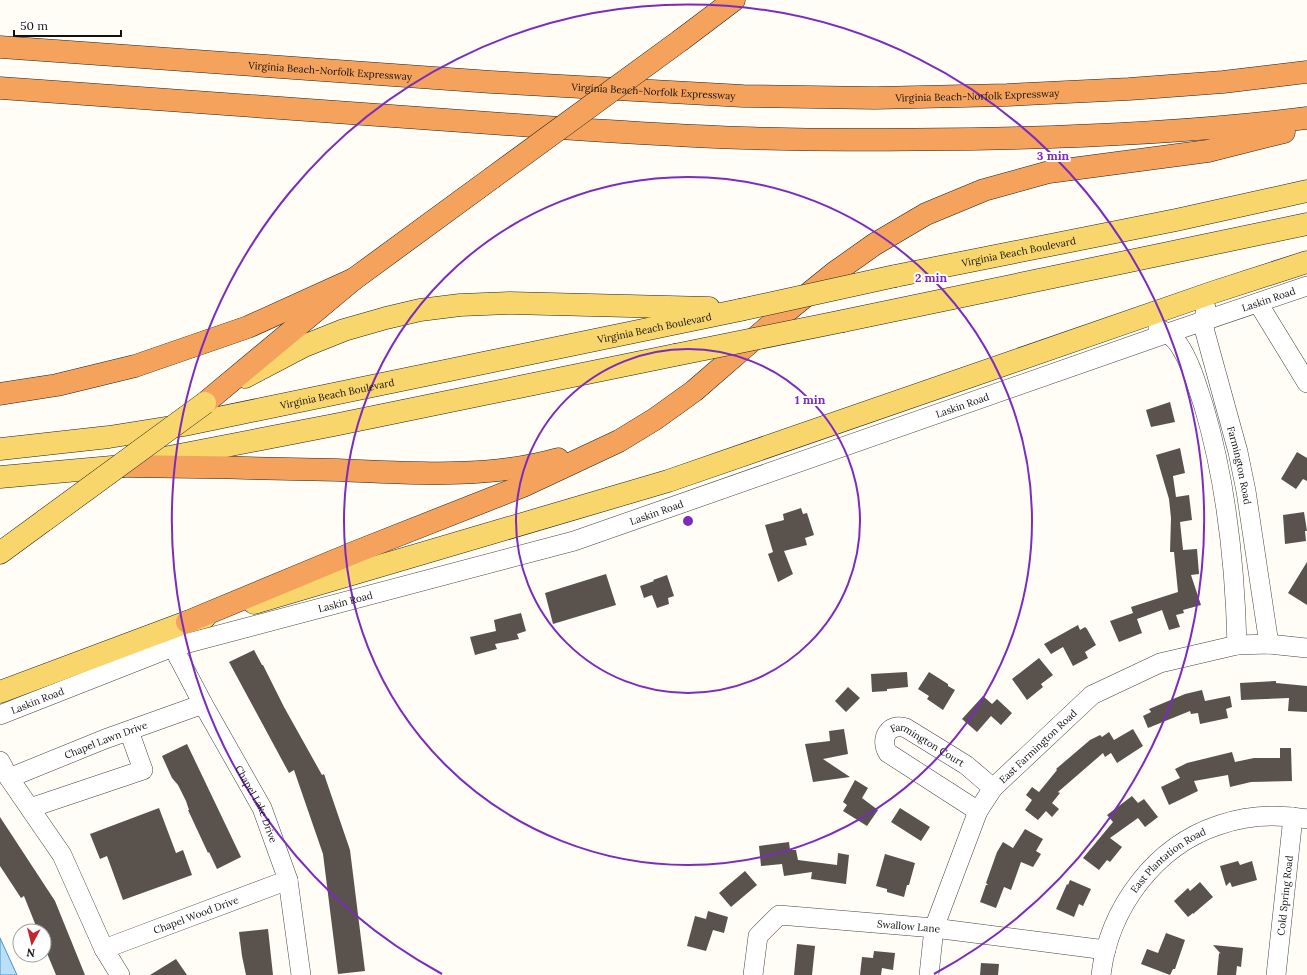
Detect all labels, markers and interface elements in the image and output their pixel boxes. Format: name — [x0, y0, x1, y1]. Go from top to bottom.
scale bar — [14, 12, 121, 38]
text: 50 m — [20, 18, 48, 33]
street label: Virginia Beach-Norfolk Expressway — [247, 58, 413, 83]
street label: Virginia Beach-Norfolk Expressway — [570, 80, 737, 102]
street label: Virginia Beach-Norfolk Expressway — [894, 86, 1060, 104]
text: 3 min — [1037, 148, 1070, 163]
street label: Virginia Beach Boulevard — [959, 234, 1077, 269]
text: 2 min — [915, 270, 947, 285]
street label: Laskin Road — [1240, 284, 1297, 314]
street label: Virginia Beach Boulevard — [595, 310, 713, 346]
street label: Virginia Beach Boulevard — [278, 375, 395, 412]
street label: Laskin Road — [934, 390, 991, 420]
text: 1 min — [795, 392, 826, 407]
street label: Farmington Road — [1225, 425, 1254, 505]
street label: Laskin Road — [628, 497, 685, 528]
centre of rings — [681, 514, 695, 528]
street label: Laskin Road — [316, 588, 374, 615]
street label: Laskin Road — [9, 684, 66, 717]
street label: East Farmington Road — [996, 706, 1079, 786]
street label: Chapel Lawn Drive — [62, 718, 149, 761]
street label: Farmington Court — [888, 720, 967, 769]
street label: Chapel Lake Drive — [233, 763, 281, 845]
street label: East Plantation Road — [1127, 824, 1208, 895]
street label: Cold Spring Road — [1274, 855, 1295, 936]
street label: Chapel Wood Drive — [151, 893, 241, 936]
street label: Swallow Lane — [876, 917, 941, 935]
north arrow — [12, 923, 52, 963]
text: N — [25, 945, 36, 960]

